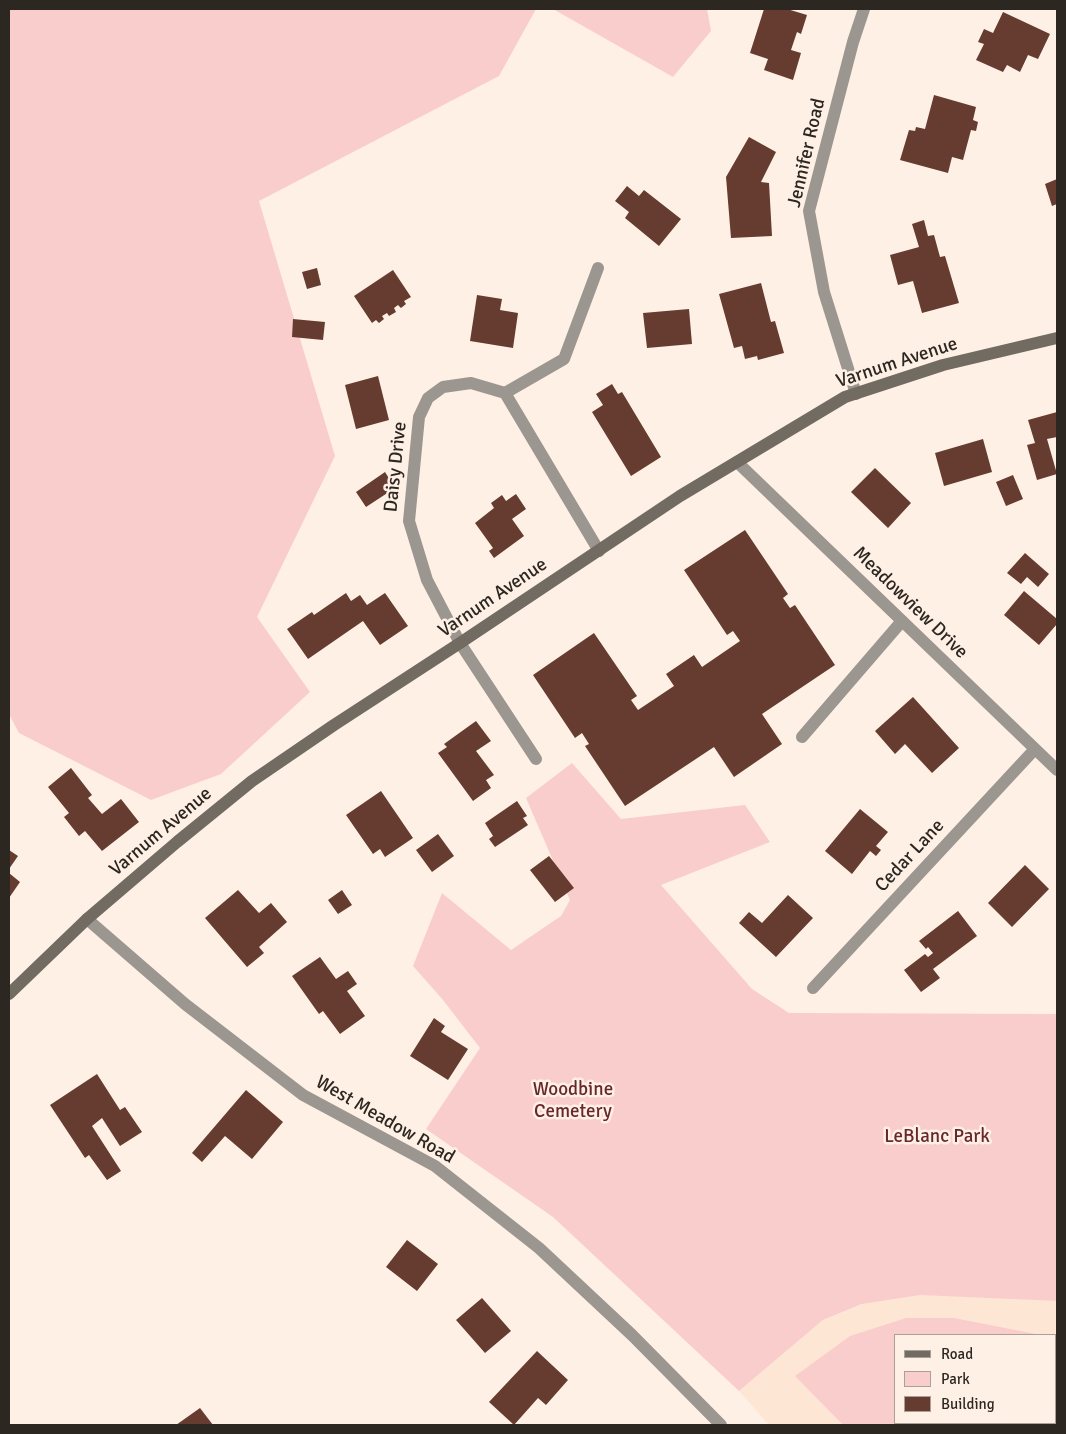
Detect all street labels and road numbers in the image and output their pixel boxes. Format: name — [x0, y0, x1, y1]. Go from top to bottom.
street label: Jennifer Road — [783, 96, 831, 210]
street label: Varnum Avenue — [833, 333, 961, 393]
street label: Daisy Drive — [380, 421, 412, 513]
street label: Meadowview Drive — [848, 542, 972, 664]
street label: Varnum Avenue — [434, 553, 552, 643]
street label: Varnum Avenue — [105, 783, 217, 881]
street label: Cedar Lane — [871, 815, 949, 897]
street label: West Meadow Road — [311, 1071, 459, 1169]

